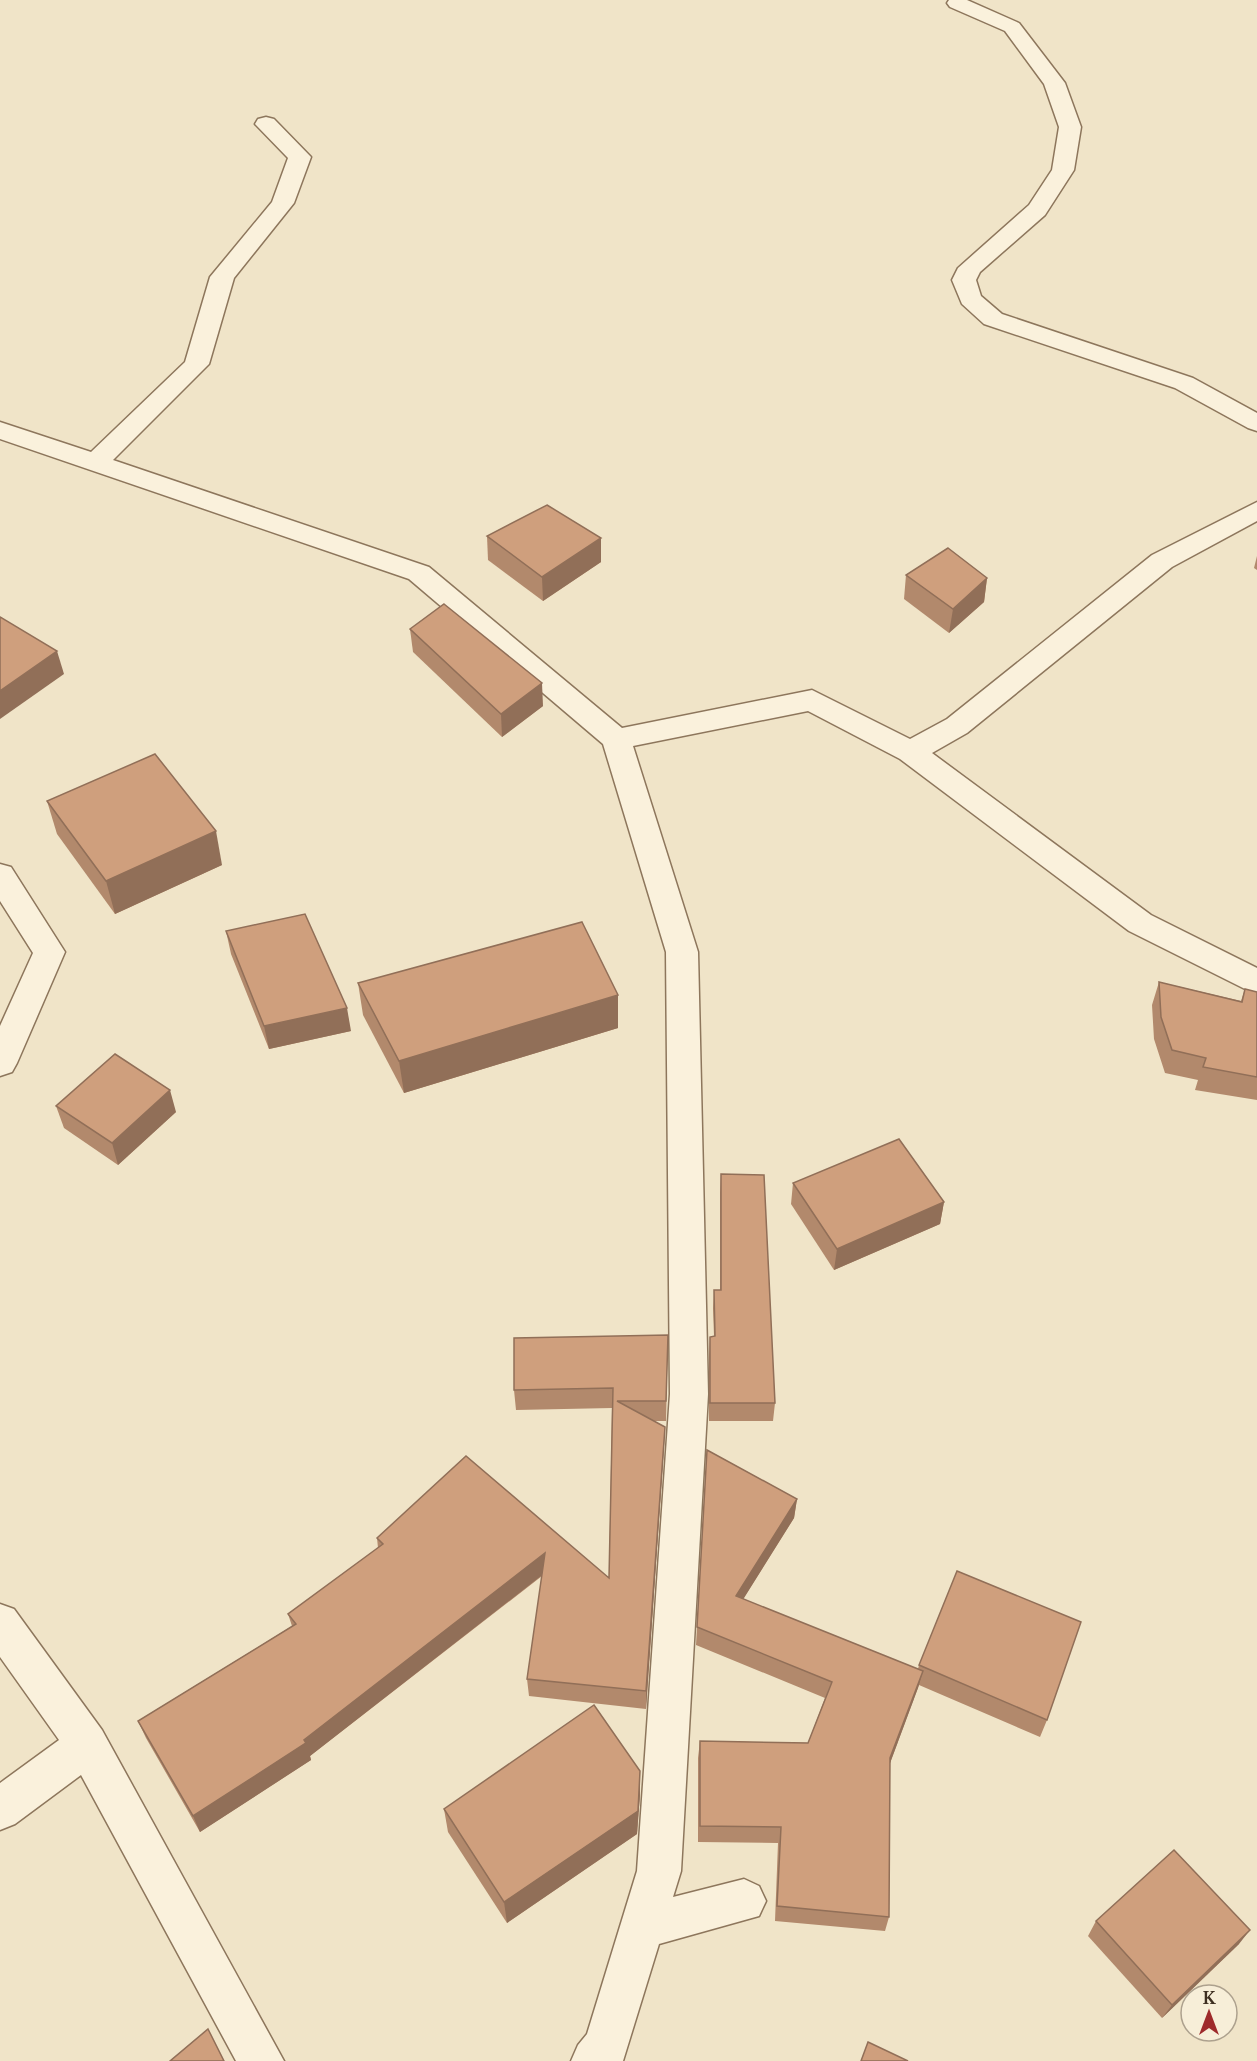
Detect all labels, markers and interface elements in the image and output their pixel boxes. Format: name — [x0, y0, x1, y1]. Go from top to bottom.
north arrow — [1179, 1983, 1239, 2043]
text: K — [1202, 1988, 1216, 2008]

